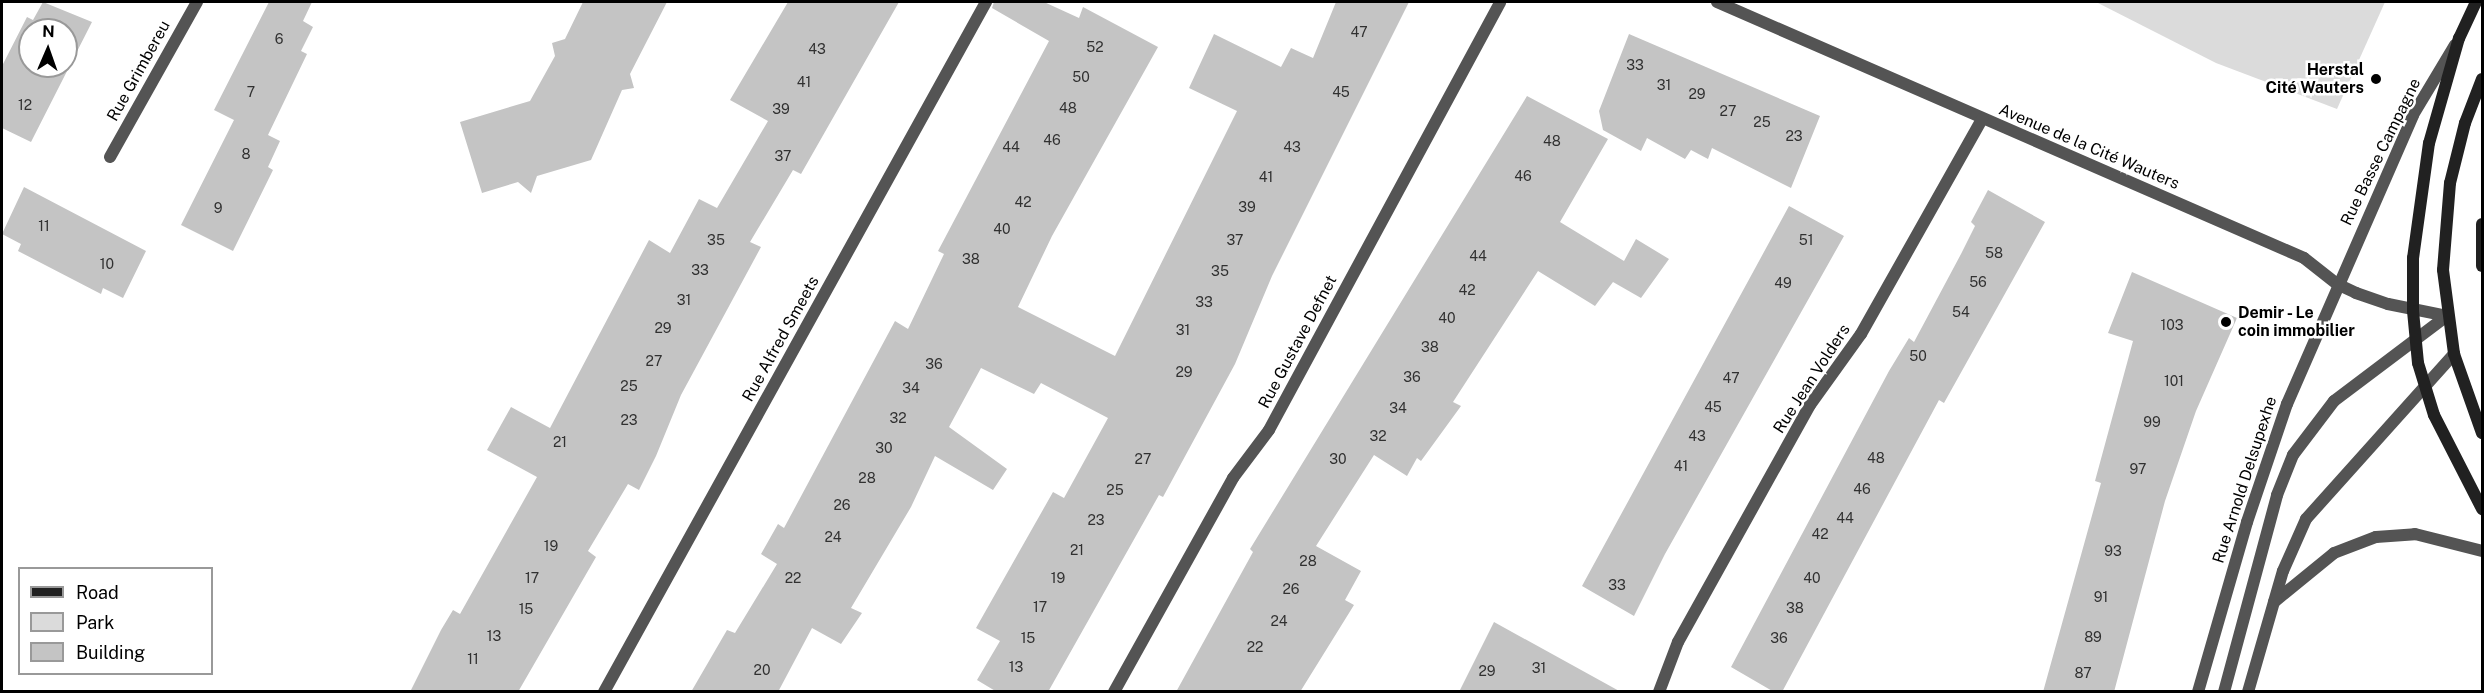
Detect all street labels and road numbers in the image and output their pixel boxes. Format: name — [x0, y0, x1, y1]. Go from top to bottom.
street label: Rue Grimbereu — [103, 17, 175, 125]
street label: Rue Basse Campagne — [2337, 75, 2425, 229]
street label: Avenue de la Cité Wauters — [1996, 100, 2182, 194]
street label: Rue Gustave Defnet — [1255, 272, 1341, 412]
street label: Rue Alfred Smeets — [739, 273, 823, 405]
street label: Rue Jean Volders — [1769, 321, 1855, 437]
street label: Rue Arnold Delsupexhe — [2209, 394, 2281, 566]

